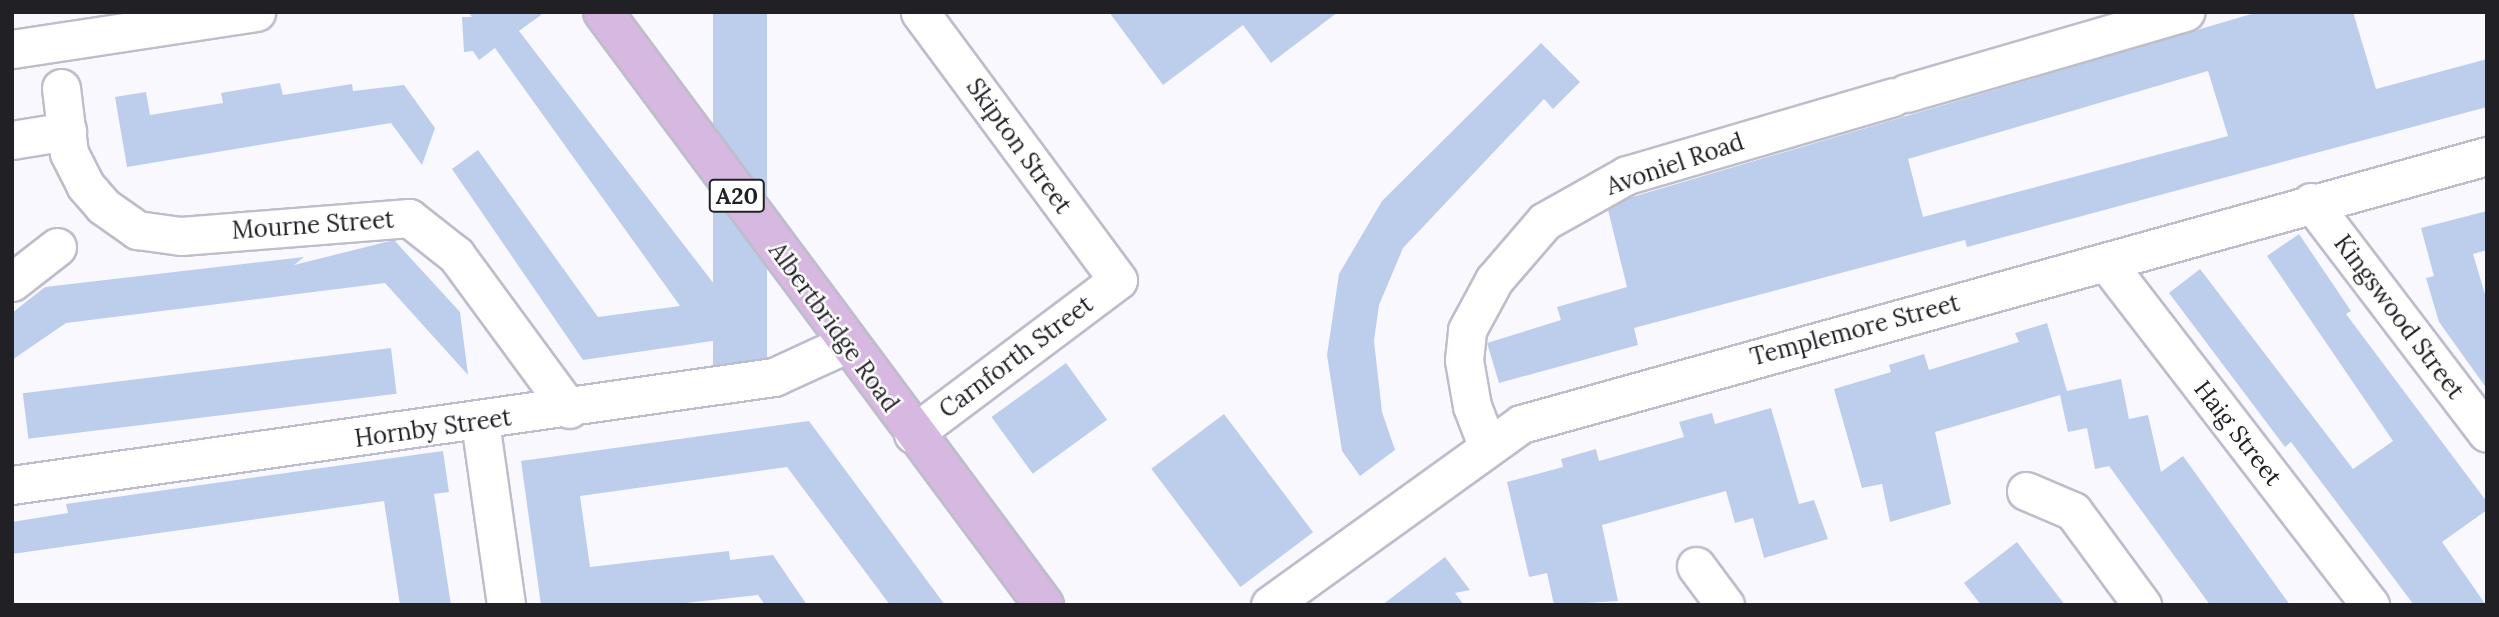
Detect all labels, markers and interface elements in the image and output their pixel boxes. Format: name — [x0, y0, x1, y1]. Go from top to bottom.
street label: Skipton Street — [960, 73, 1078, 219]
street label: Avoniel Road — [1603, 127, 1747, 201]
road number: A20 — [707, 176, 767, 216]
street label: Mourne Street — [231, 205, 395, 245]
street label: Kingswood Street — [2328, 229, 2470, 405]
street label: Albertbridge Road — [763, 237, 905, 417]
street label: Templemore Street — [1747, 288, 1963, 372]
street label: Carnforth Street — [934, 290, 1098, 424]
street label: Haig Street — [2188, 375, 2288, 491]
street label: Hornby Street — [353, 403, 513, 453]

